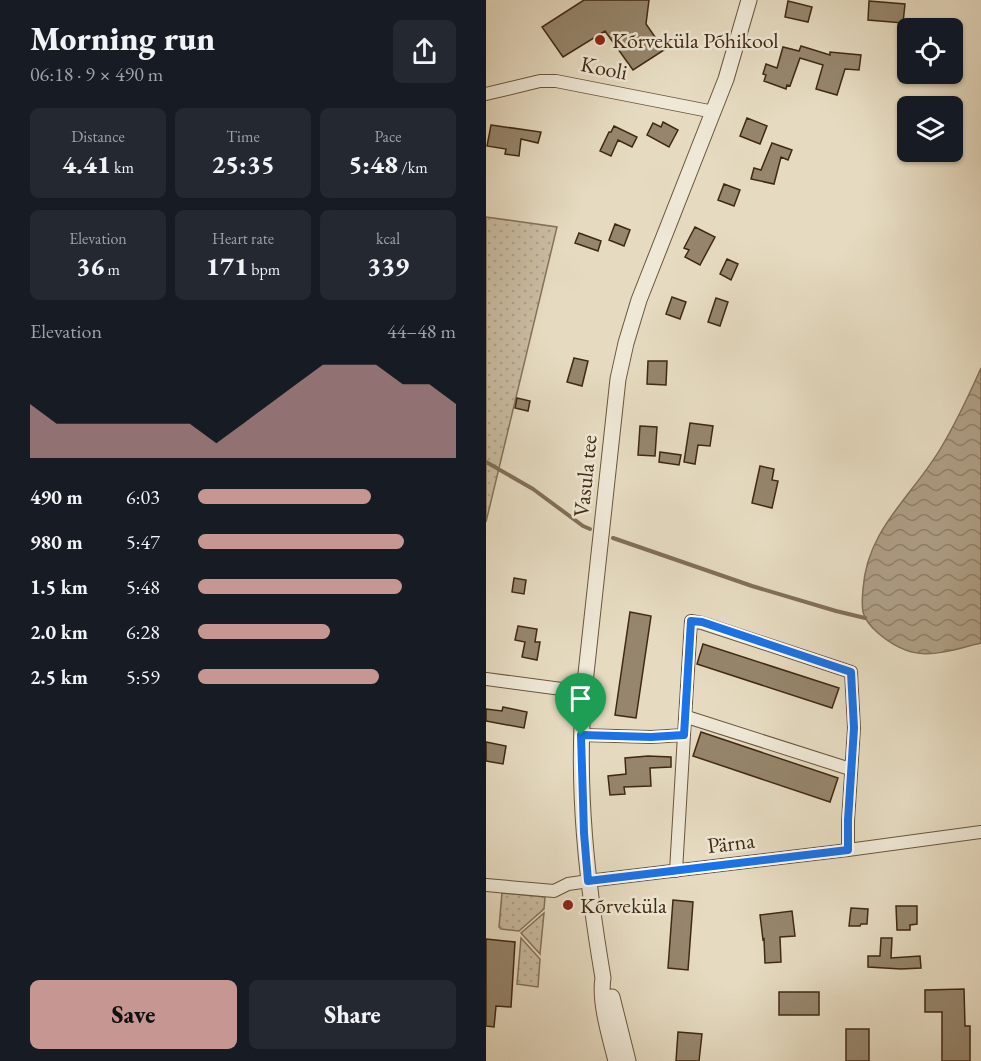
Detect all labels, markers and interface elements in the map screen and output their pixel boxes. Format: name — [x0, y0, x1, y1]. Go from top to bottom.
text: Morning run — [30, 17, 215, 60]
map controls — [897, 18, 963, 162]
button: locate — [897, 18, 963, 84]
button: share — [393, 20, 456, 83]
place label: Kõrveküla Põhikool — [612, 26, 779, 55]
marker: Kõrveküla Põhikool — [593, 33, 607, 47]
street label: Kooli — [578, 49, 630, 87]
text: 06:18 · 9 × 490 m — [30, 61, 163, 87]
button: layers — [897, 96, 963, 162]
text: Distance — [71, 126, 125, 147]
text: Time — [226, 126, 260, 147]
text: Pace — [375, 126, 401, 147]
text: 4.41 — [62, 147, 111, 181]
text: 25:35 — [211, 147, 275, 181]
text: 5:48 — [348, 147, 398, 181]
text: km — [111, 157, 134, 178]
text: /km — [398, 157, 428, 178]
text: Elevation — [69, 228, 127, 249]
text: Heart rate — [212, 228, 274, 249]
text: kcal — [376, 228, 400, 249]
text: 36 — [76, 249, 104, 283]
text: 171 — [206, 249, 248, 283]
text: 339 — [367, 249, 409, 283]
text: m — [104, 259, 120, 280]
text: bpm — [248, 259, 280, 280]
text: Elevation — [30, 318, 102, 344]
text: 44–48 m — [387, 318, 456, 344]
street label: Vasula tee — [566, 433, 604, 518]
text: 490 m — [30, 484, 83, 510]
text: 6:03 — [126, 484, 160, 510]
text: 980 m — [30, 529, 83, 555]
text: 5:47 — [126, 529, 160, 555]
text: 1.5 km — [30, 574, 88, 600]
text: 5:48 — [126, 574, 160, 600]
text: 2.0 km — [30, 619, 88, 645]
text: 6:28 — [126, 619, 160, 645]
text: 2.5 km — [30, 664, 88, 690]
text: 5:59 — [126, 664, 160, 690]
pin — [555, 673, 606, 735]
icon: arrive — [564, 682, 597, 715]
street label: Pärna — [706, 826, 757, 860]
place label: Kõrveküla — [580, 891, 667, 920]
marker: Kõrveküla — [561, 898, 575, 912]
button: Save — [30, 980, 237, 1049]
button: Share — [249, 980, 456, 1049]

